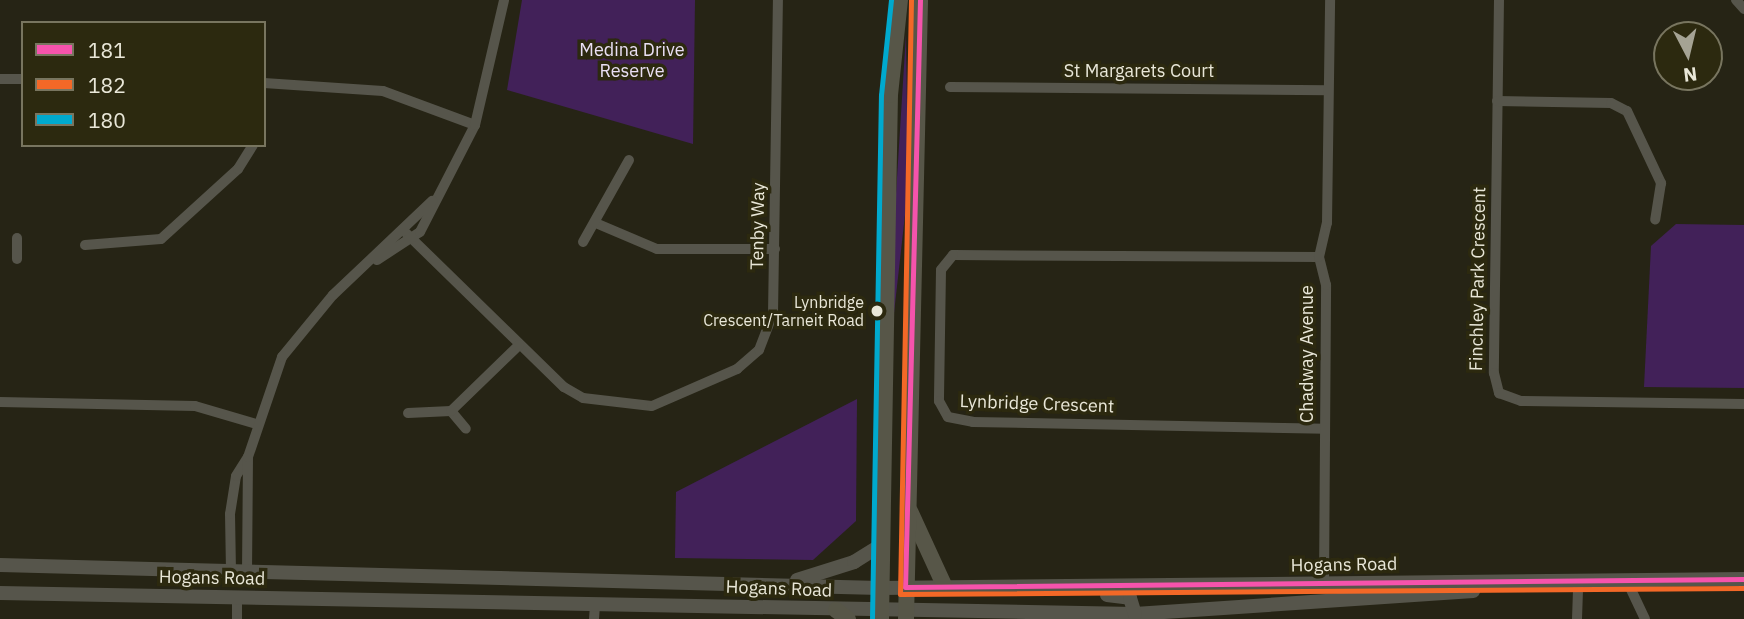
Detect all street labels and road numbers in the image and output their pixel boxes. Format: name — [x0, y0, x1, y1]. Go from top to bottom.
street label: St Margarets Court — [1064, 60, 1214, 82]
street label: Tenby Way — [746, 182, 770, 270]
street label: Finchley Park Crescent — [1466, 187, 1490, 371]
street label: Chadway Avenue — [1296, 285, 1318, 423]
street label: Lynbridge Crescent — [959, 391, 1115, 417]
street label: Hogans Road — [1291, 553, 1397, 577]
street label: Hogans Road — [159, 566, 265, 590]
street label: Hogans Road — [725, 576, 833, 602]

